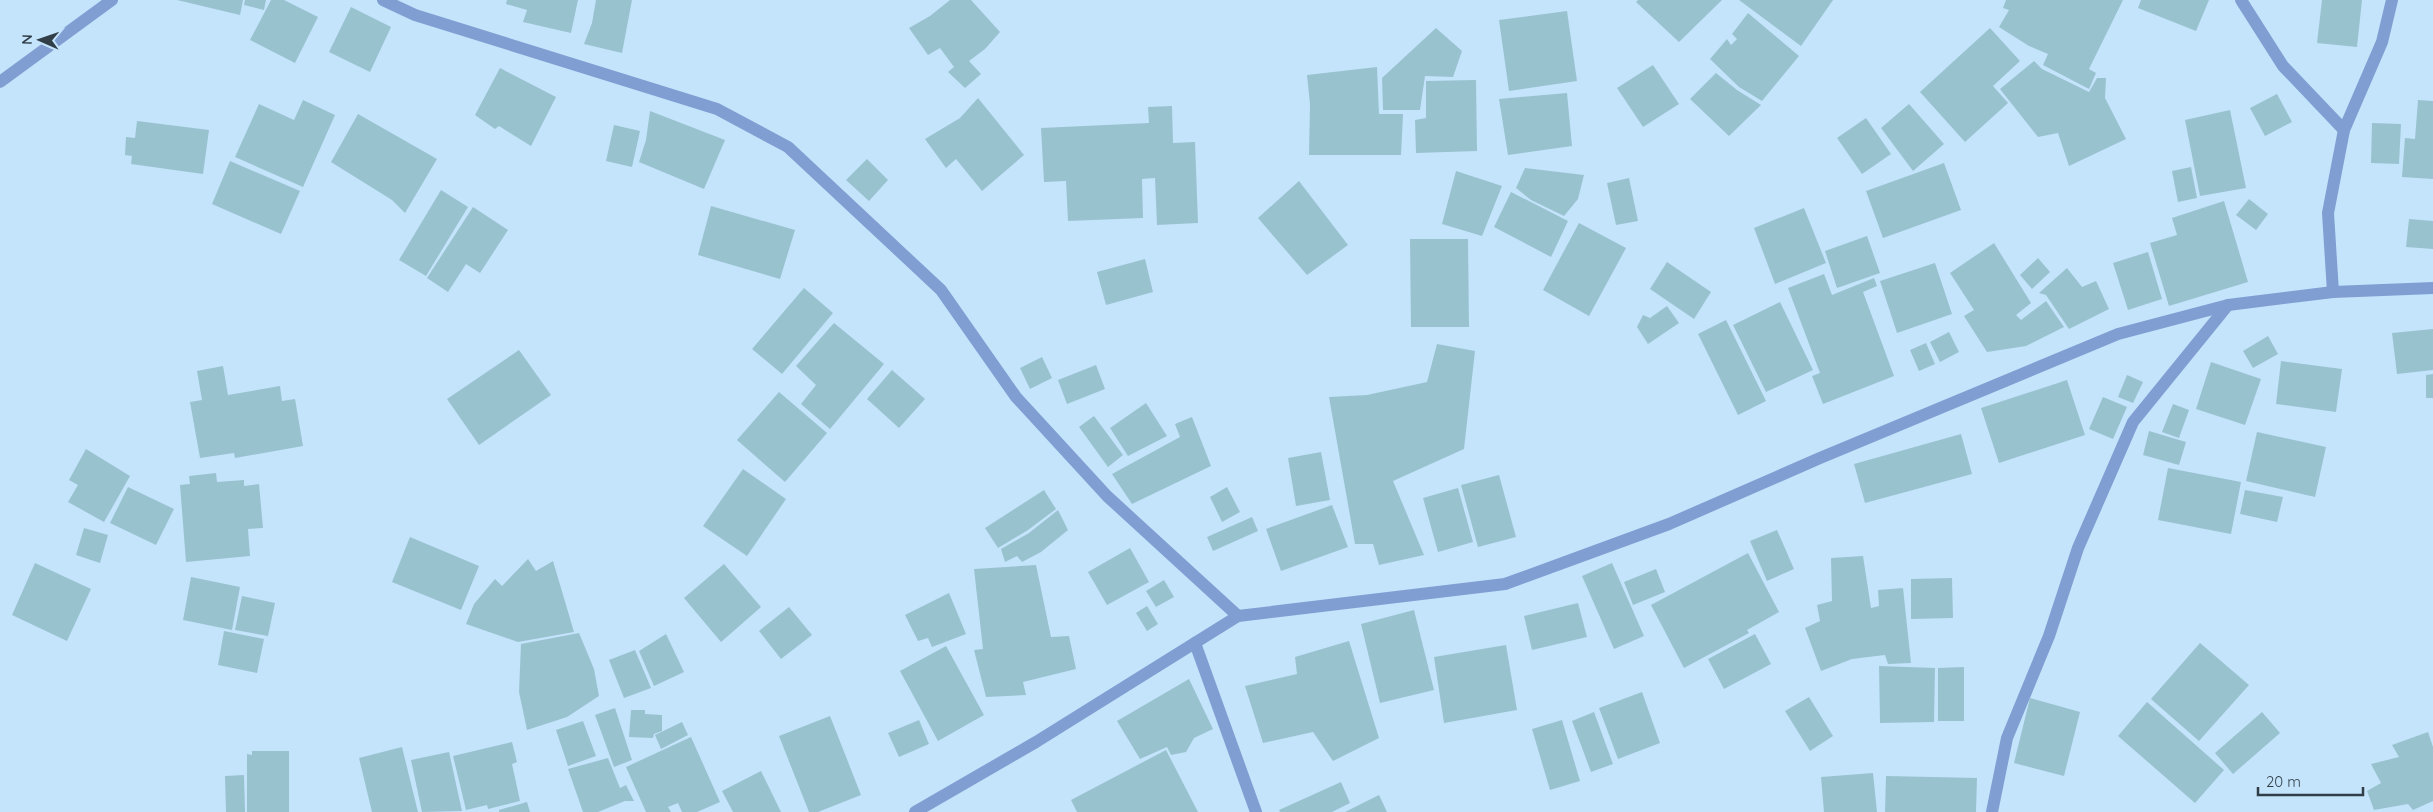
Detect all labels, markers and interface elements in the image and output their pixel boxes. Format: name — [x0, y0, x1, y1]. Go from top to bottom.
north arrow — [15, 15, 65, 65]
text: N — [18, 34, 36, 45]
scale bar — [2258, 764, 2363, 796]
text: 20 m — [2266, 772, 2301, 791]

